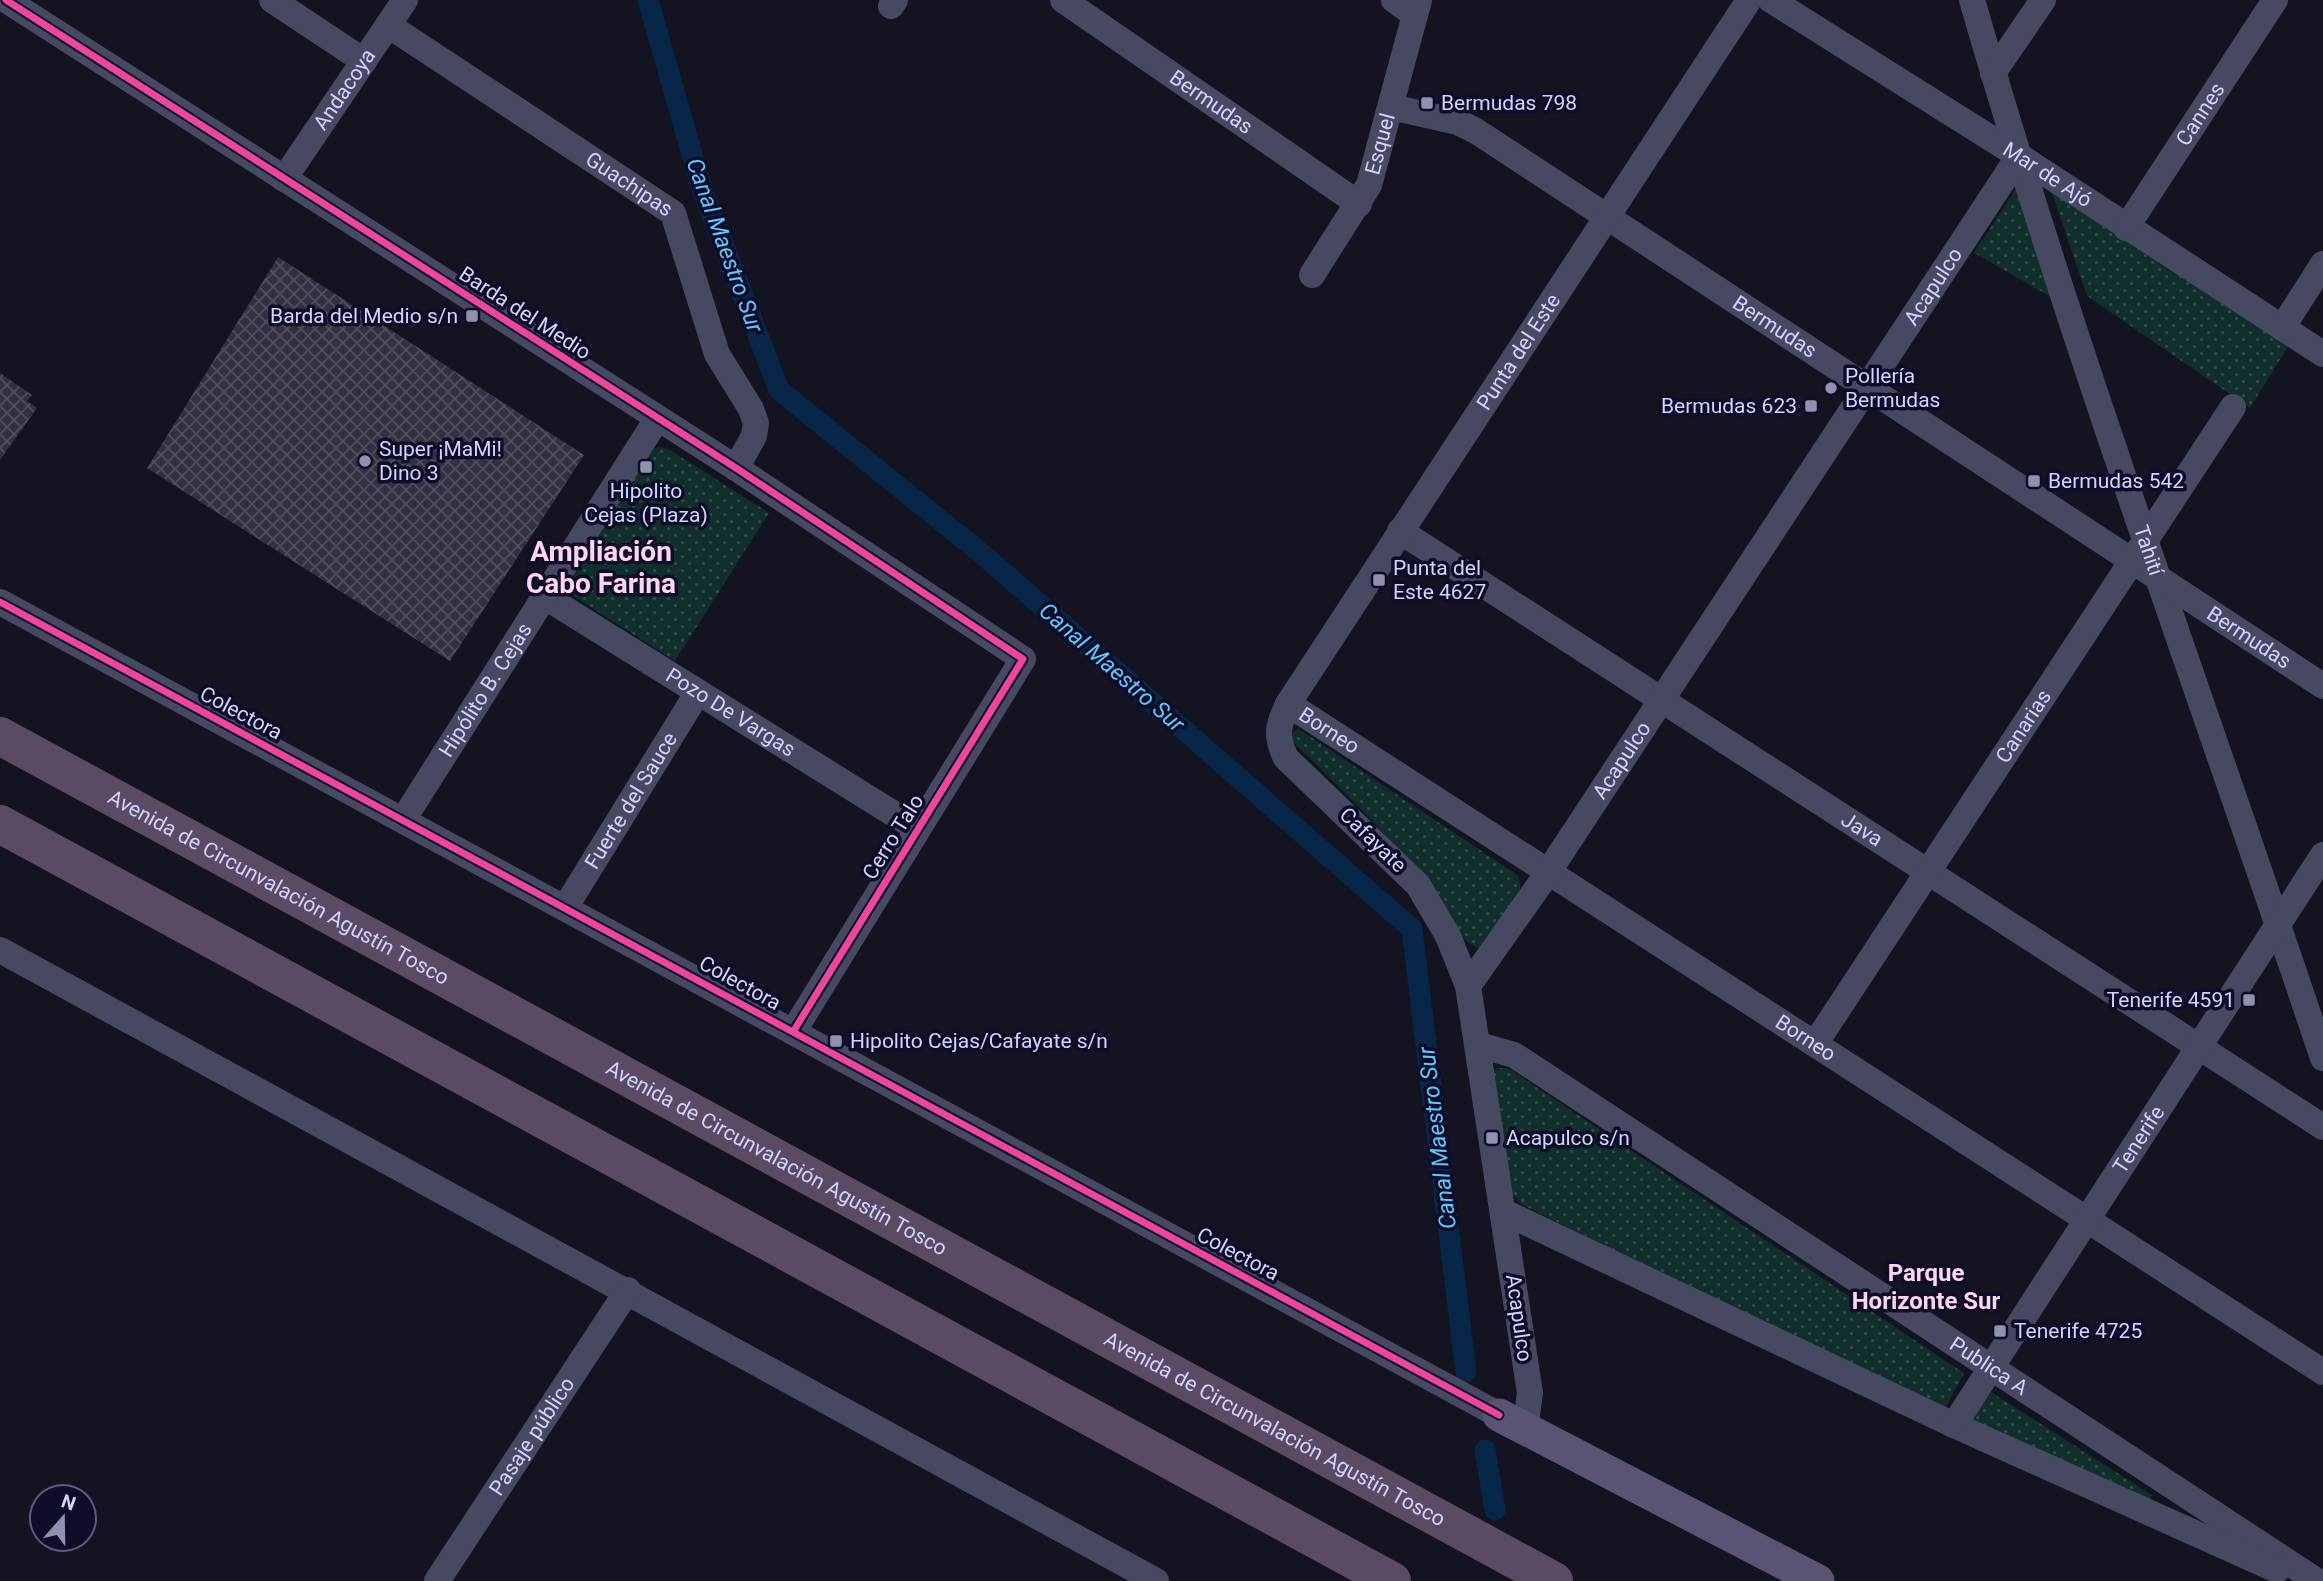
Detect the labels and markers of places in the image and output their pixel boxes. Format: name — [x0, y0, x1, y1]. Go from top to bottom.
place label: Bermudas 798 — [1441, 91, 1577, 115]
marker: Bermudas 798 — [1419, 95, 1435, 111]
place label: Barda del Medio s/n — [270, 304, 458, 328]
marker: Barda del Medio s/n — [464, 308, 480, 324]
place label: Pollería Bermudas — [1845, 364, 1940, 412]
marker: Pollería Bermudas — [1823, 380, 1839, 396]
place label: Bermudas 623 — [1661, 394, 1797, 418]
marker: Bermudas 623 — [1803, 398, 1819, 414]
place label: Super ¡MaMi! Dino 3 — [379, 437, 502, 485]
marker: Super ¡MaMi! Dino 3 — [357, 453, 373, 469]
marker: Hipolito Cejas (Plaza) — [638, 459, 654, 475]
place label: Bermudas 542 — [2048, 469, 2184, 493]
marker: Bermudas 542 — [2026, 473, 2042, 489]
place label: Hipolito Cejas (Plaza) — [584, 479, 708, 527]
place label: Punta del Este 4627 — [1393, 556, 1486, 604]
marker: Punta del Este 4627 — [1371, 572, 1387, 588]
place label: Tenerife 4591 — [2107, 988, 2235, 1012]
marker: Tenerife 4591 — [2241, 992, 2257, 1008]
place label: Hipolito Cejas/Cafayate s/n — [850, 1029, 1108, 1053]
marker: Hipolito Cejas/Cafayate s/n — [828, 1033, 844, 1049]
place label: Acapulco s/n — [1506, 1126, 1630, 1150]
marker: Acapulco s/n — [1484, 1130, 1500, 1146]
place label: Tenerife 4725 — [2014, 1319, 2142, 1343]
marker: Tenerife 4725 — [1992, 1323, 2008, 1339]

